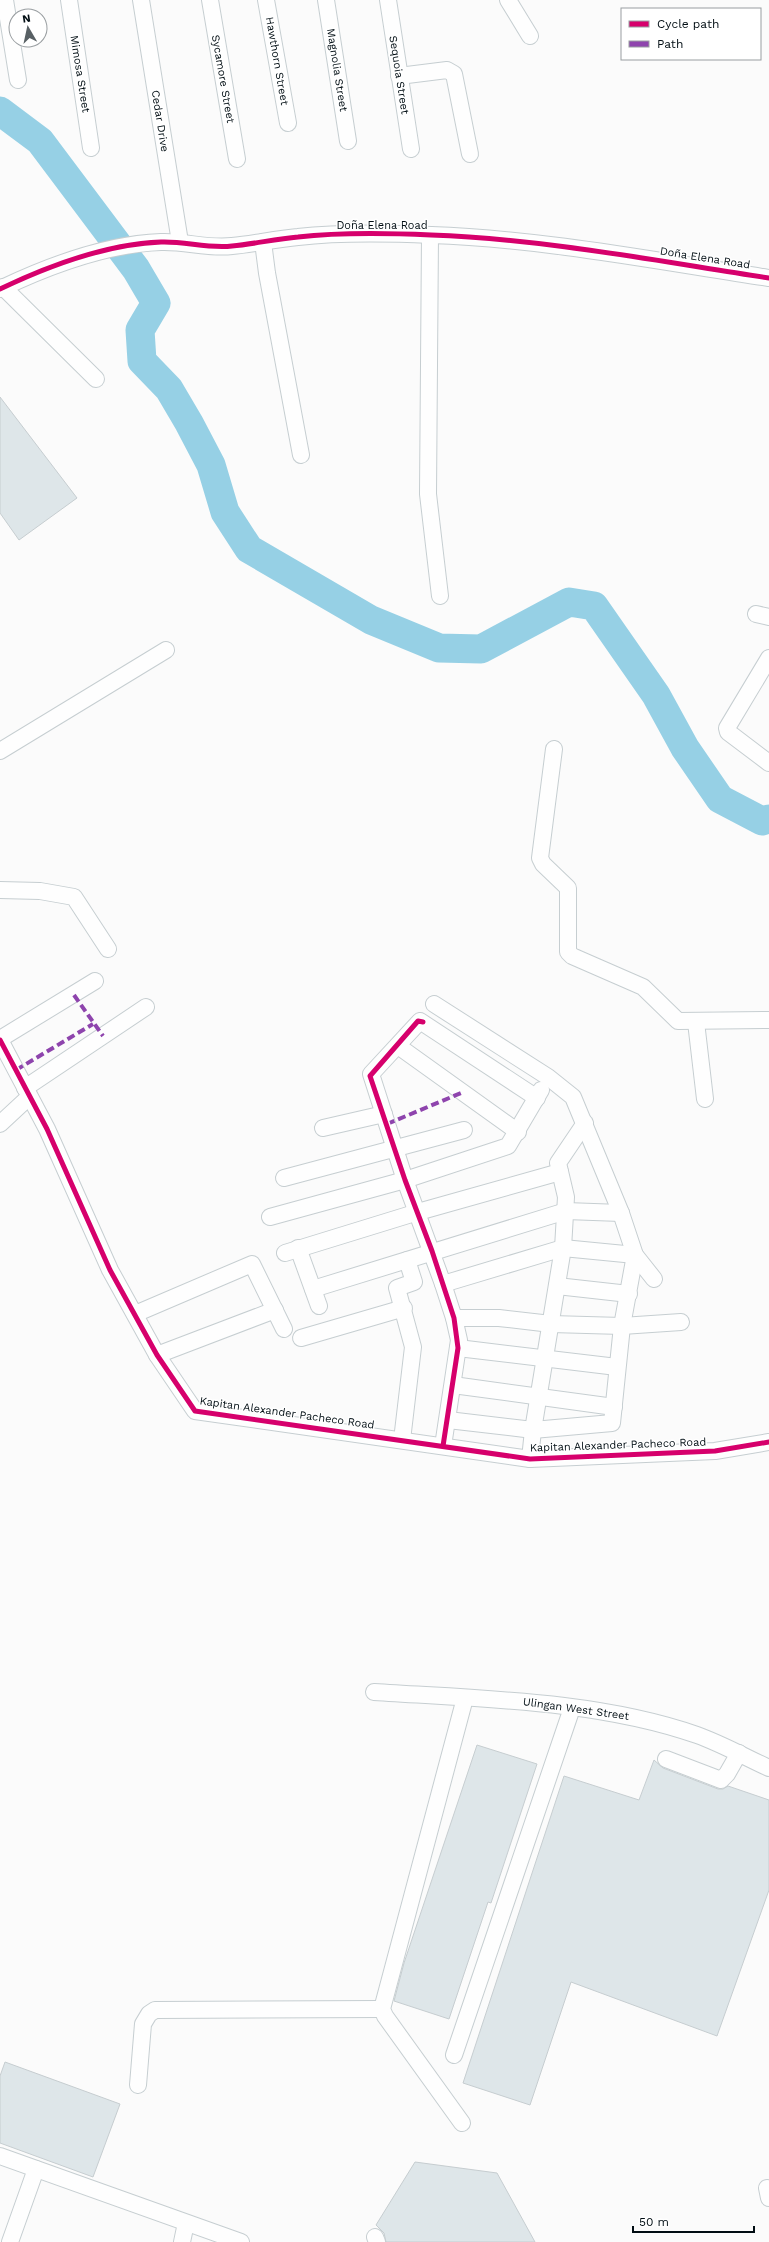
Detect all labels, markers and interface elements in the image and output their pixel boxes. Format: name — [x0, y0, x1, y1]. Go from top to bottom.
north arrow — [8, 8, 48, 48]
legend — [621, 8, 761, 60]
text: N — [21, 12, 32, 26]
street label: Hawthorn Street — [263, 16, 291, 107]
text: Cycle path — [657, 17, 719, 31]
street label: Magnolia Street — [324, 28, 350, 113]
street label: Mimosa Street — [67, 34, 93, 114]
street label: Sycamore Street — [209, 34, 237, 125]
street label: Sequoia Street — [386, 35, 412, 116]
text: Path — [657, 37, 683, 51]
street label: Cedar Drive — [149, 89, 171, 153]
street label: Doña Elena Road — [336, 219, 428, 232]
street label: Doña Elena Road — [659, 244, 751, 272]
street label: Kapitan Alexander Pacheco Road — [199, 1394, 375, 1432]
street label: Kapitan Alexander Pacheco Road — [530, 1435, 706, 1455]
street label: Ulingan West Street — [522, 1695, 630, 1723]
scale bar — [633, 2208, 754, 2234]
text: 50 m — [639, 2215, 669, 2229]

